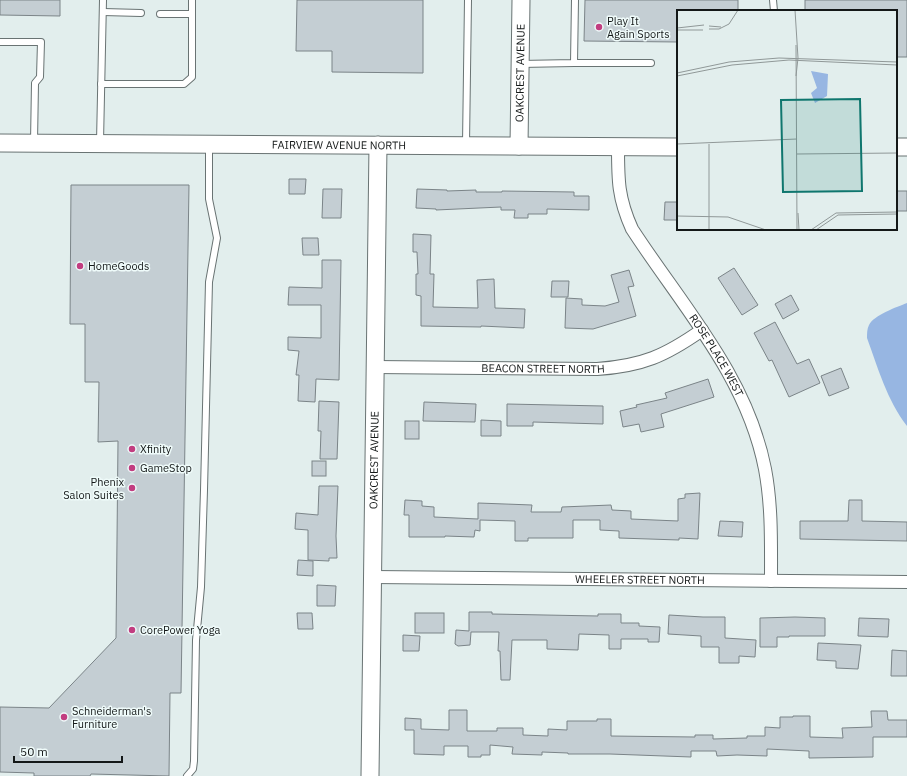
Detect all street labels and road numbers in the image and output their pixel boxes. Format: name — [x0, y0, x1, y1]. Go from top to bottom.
street label: OAKCREST AVENUE — [512, 24, 528, 122]
street label: FAIRVIEW AVENUE NORTH — [272, 138, 406, 152]
street label: ROSE PLACE WEST — [686, 311, 747, 399]
street label: BEACON STREET NORTH — [481, 361, 605, 376]
street label: OAKCREST AVENUE — [366, 411, 382, 509]
street label: WHEELER STREET NORTH — [575, 572, 705, 587]

